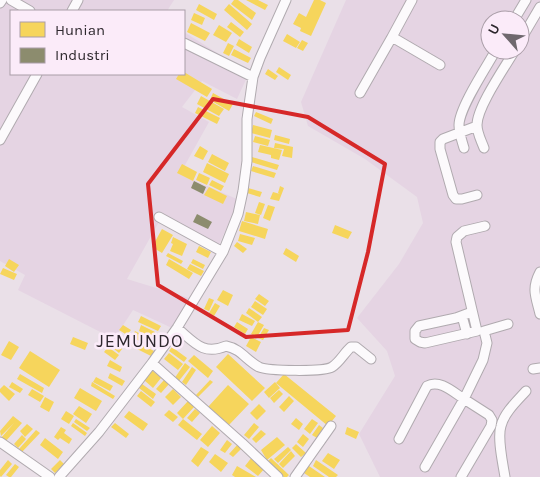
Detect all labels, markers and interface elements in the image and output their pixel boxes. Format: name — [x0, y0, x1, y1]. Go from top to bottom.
legend — [10, 10, 185, 75]
north arrow — [480, 10, 530, 60]
text: Hunian — [55, 21, 105, 39]
text: U — [484, 21, 504, 37]
text: Industri — [55, 46, 110, 64]
district label: JEMUNDO — [96, 330, 184, 352]

